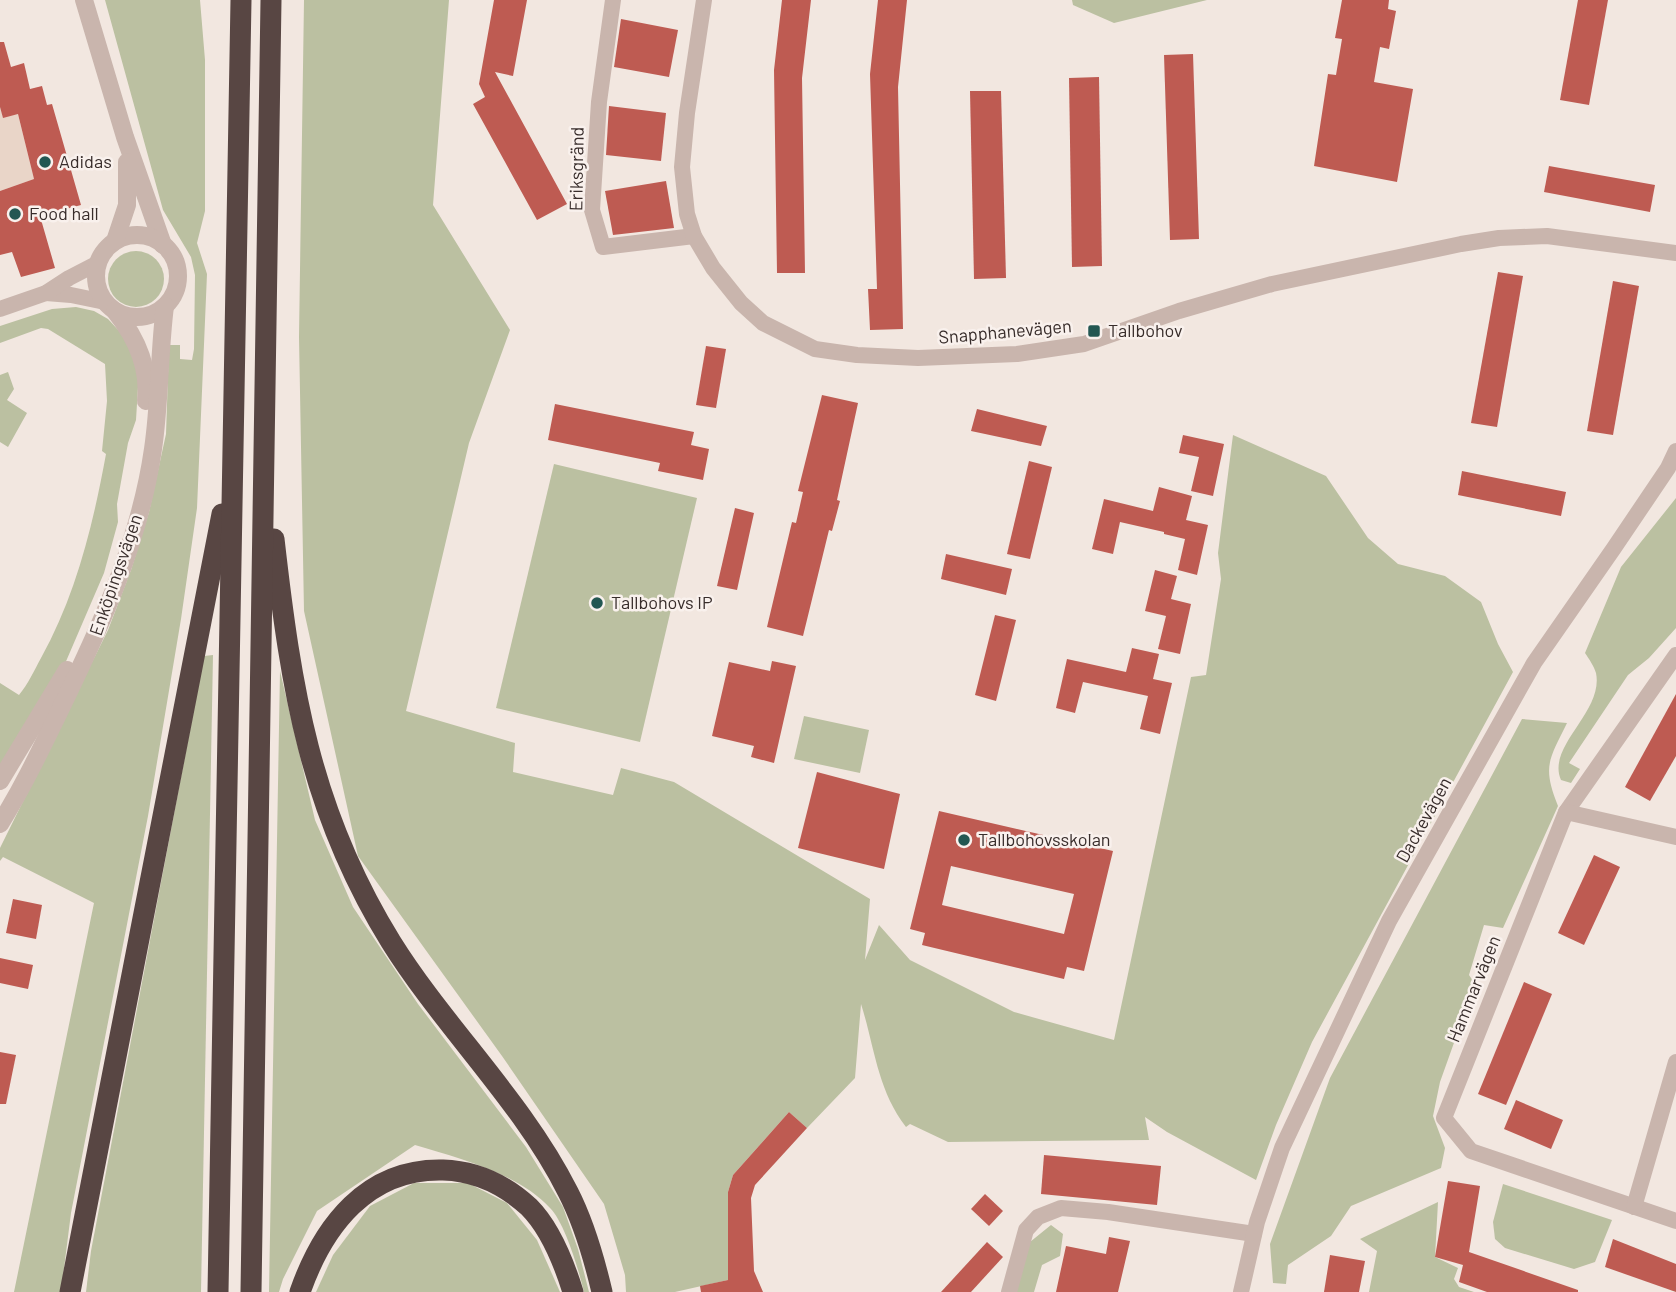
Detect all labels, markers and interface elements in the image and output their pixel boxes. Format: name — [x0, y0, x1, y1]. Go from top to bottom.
street label: Eriksgränd — [564, 127, 588, 211]
place label: Adidas — [59, 150, 112, 172]
marker: Adidas — [37, 154, 53, 170]
place label: Food hall — [29, 202, 99, 224]
marker: Food hall — [7, 206, 23, 222]
street label: Snapphanevägen — [937, 314, 1072, 348]
place label: Tallbohov — [1108, 319, 1183, 341]
marker: Tallbohov — [1086, 323, 1102, 339]
street label: Enköpingsvägen — [84, 511, 146, 638]
place label: Tallbohovs IP — [611, 591, 713, 613]
marker: Tallbohovs IP — [589, 595, 605, 611]
street label: Dackevägen — [1391, 773, 1456, 866]
place label: Tallbohovsskolan — [978, 828, 1111, 850]
marker: Tallbohovsskolan — [956, 832, 972, 848]
street label: Hammarvägen — [1442, 932, 1505, 1045]

